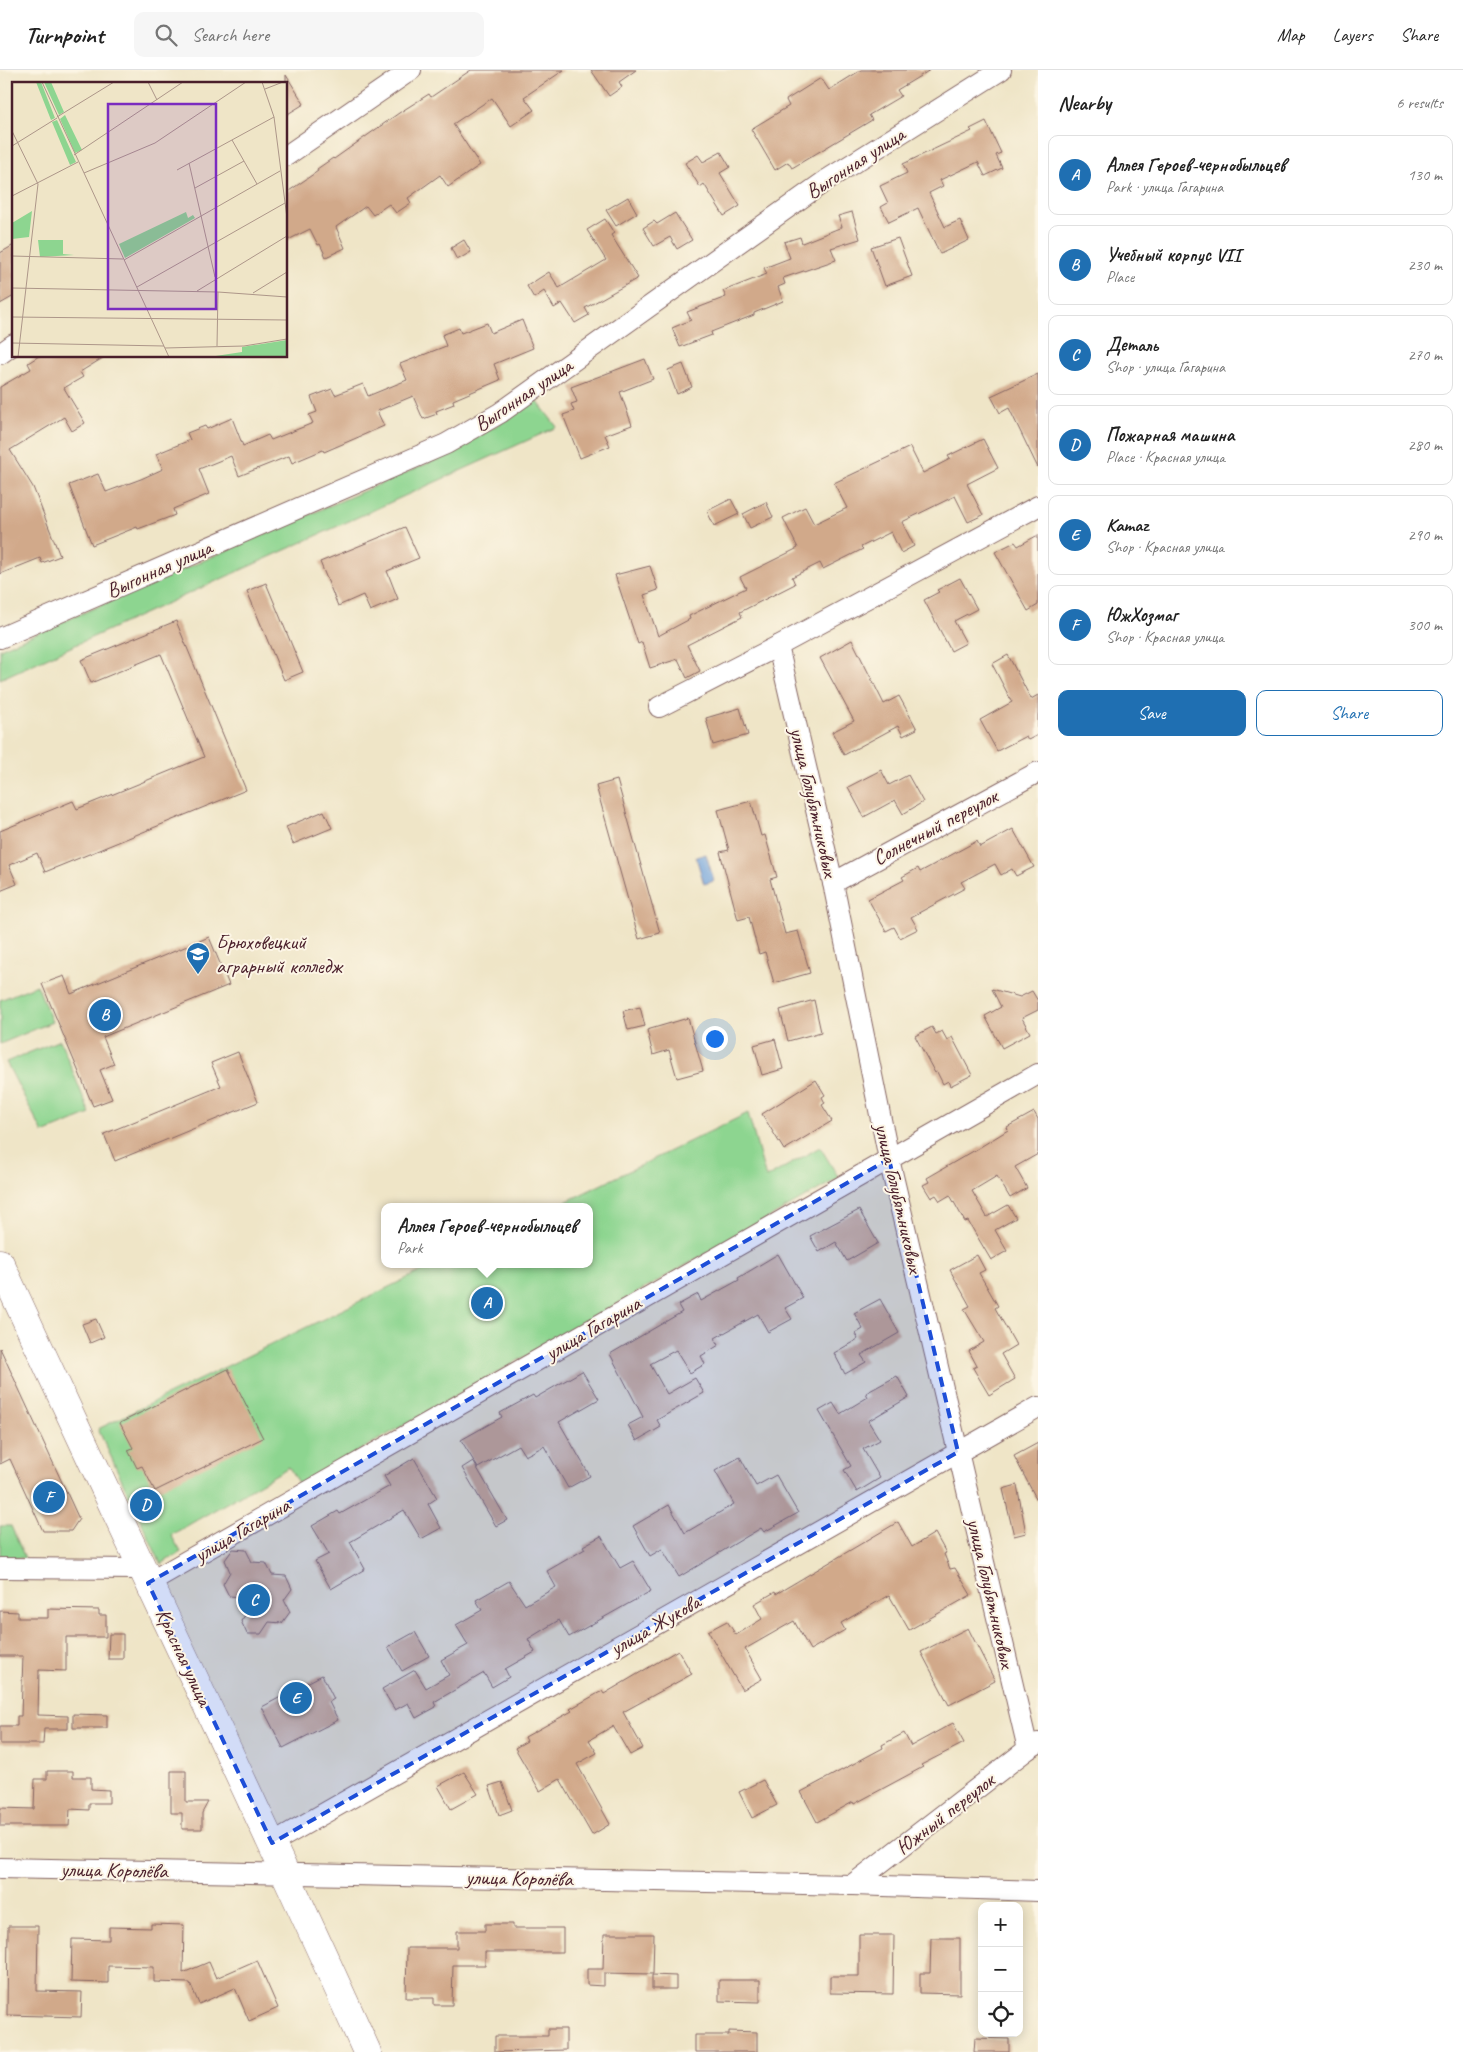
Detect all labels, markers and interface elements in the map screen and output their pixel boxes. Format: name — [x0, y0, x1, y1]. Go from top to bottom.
search box — [134, 12, 484, 57]
text: Turnpoint — [25, 20, 104, 50]
icon: search — [152, 21, 180, 49]
text: Search here — [192, 23, 269, 47]
text: Map — [1277, 24, 1305, 46]
text: Layers — [1333, 24, 1372, 46]
text: Share — [1400, 24, 1438, 46]
inset map — [12, 82, 288, 358]
text: Nearby — [1058, 90, 1111, 116]
text: 6 results — [1396, 93, 1443, 113]
street label: Выгонная улица — [801, 120, 911, 205]
text: Аллея Героев-чернобыльцев — [1106, 153, 1286, 177]
text: A — [1071, 165, 1079, 185]
text: 130 m — [1408, 165, 1442, 185]
text: Park · улица Гагарина — [1106, 177, 1223, 197]
text: Учебный корпус VII — [1106, 243, 1241, 267]
text: B — [1071, 255, 1079, 275]
text: 230 m — [1408, 255, 1442, 275]
text: Place — [1106, 267, 1134, 287]
text: Деталь — [1106, 333, 1158, 357]
text: C — [1071, 345, 1079, 365]
text: 270 m — [1408, 345, 1442, 365]
street label: Выгонная улица — [469, 351, 579, 437]
text: Shop · улица Гагарина — [1106, 357, 1225, 377]
text: Пожарная машина — [1106, 423, 1234, 447]
text: D — [1070, 435, 1080, 455]
text: 280 m — [1408, 435, 1442, 455]
text: Place · Красная улица — [1106, 447, 1225, 467]
text: Kamaz — [1106, 513, 1148, 537]
text: E — [1071, 525, 1079, 545]
text: 290 m — [1408, 525, 1442, 545]
street label: Выгонная улица — [102, 533, 218, 604]
text: Shop · Красная улица — [1106, 537, 1224, 557]
text: ЮжХозмаг — [1106, 603, 1178, 627]
text: F — [1071, 615, 1079, 635]
text: 300 m — [1408, 615, 1442, 635]
text: Shop · Красная улица — [1106, 627, 1224, 647]
button: Save — [1058, 690, 1246, 736]
button: Share — [1256, 690, 1443, 736]
street label: улица Голубятниковых — [784, 723, 844, 881]
street label: Солнечный переулок — [868, 782, 1004, 871]
place label: Брюховецкий аграрный колледж — [216, 929, 344, 979]
school or university icon: Брюховецкий аграрный колледж — [185, 941, 211, 975]
pin: B — [89, 996, 121, 1034]
your location — [702, 1026, 728, 1052]
street label: улица Голубятниковых — [869, 1119, 929, 1277]
popup — [381, 1203, 593, 1268]
text: Аллея Героев-чернобыльцев — [397, 1214, 577, 1238]
text: Park — [397, 1238, 423, 1258]
pin: A — [471, 1284, 503, 1322]
street label: улица Гагарина — [539, 1289, 647, 1367]
pin: F — [33, 1478, 65, 1516]
pin: D — [130, 1486, 162, 1524]
street label: улица Гагарина — [188, 1491, 296, 1569]
street label: улица Голубятниковых — [961, 1514, 1021, 1672]
pin: C — [238, 1581, 270, 1619]
street label: улица Жукова — [603, 1588, 707, 1662]
street label: Красная улица — [150, 1604, 219, 1712]
pin: E — [280, 1679, 312, 1717]
street label: Южный переулок — [891, 1766, 1001, 1861]
street label: улица Королёва — [58, 1856, 170, 1884]
street label: улица Королёва — [463, 1864, 575, 1892]
map controls — [978, 1902, 1023, 2037]
button: + — [978, 1902, 1023, 1947]
button: − — [978, 1947, 1023, 1992]
button: locate — [978, 1992, 1023, 2037]

